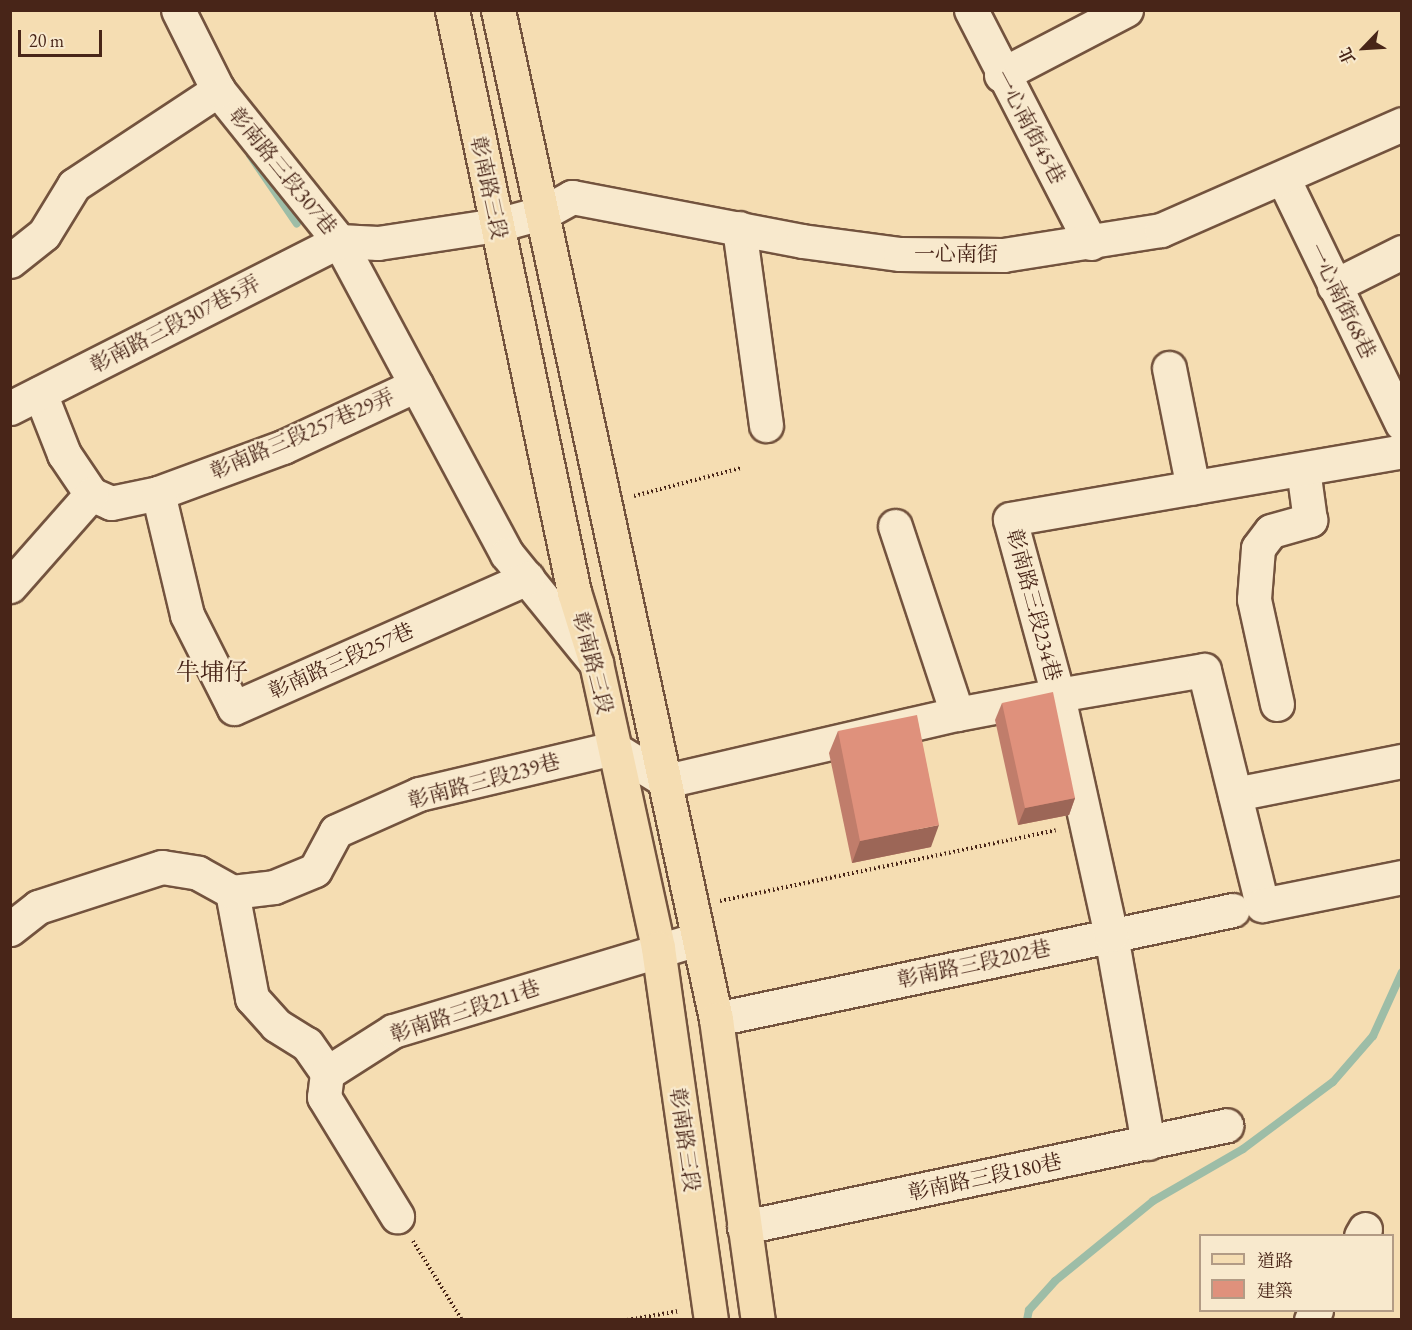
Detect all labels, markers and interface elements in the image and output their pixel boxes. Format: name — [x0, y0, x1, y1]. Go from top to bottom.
scale bar — [21, 18, 105, 56]
north arrow — [1334, 18, 1394, 78]
text: 20 m — [29, 29, 64, 52]
text: 北 — [1334, 44, 1360, 68]
street label: 一心南街45巷 — [989, 66, 1071, 188]
street label: 彰南路三段307巷 — [224, 102, 342, 240]
street label: 彰南路三段 — [466, 134, 512, 242]
street label: 一心南街68巷 — [1303, 239, 1381, 363]
street label: 一心南街 — [914, 241, 998, 267]
street label: 彰南路三段307巷5弄 — [86, 270, 264, 378]
street label: 彰南路三段257巷29弄 — [206, 384, 398, 484]
street label: 彰南路三段234巷 — [1002, 526, 1066, 684]
street label: 彰南路三段 — [568, 609, 618, 717]
street label: 彰南路三段257巷 — [265, 618, 417, 704]
district label: 牛埔仔 — [176, 658, 248, 686]
street label: 彰南路三段239巷 — [405, 749, 563, 813]
street label: 彰南路三段202巷 — [895, 935, 1053, 993]
street label: 彰南路三段211巷 — [387, 975, 543, 1047]
street label: 彰南路三段 — [665, 1086, 705, 1194]
street label: 彰南路三段180巷 — [906, 1148, 1064, 1206]
legend — [1199, 1234, 1394, 1312]
text: 道路 — [1257, 1249, 1293, 1272]
text: 建築 — [1257, 1279, 1293, 1302]

